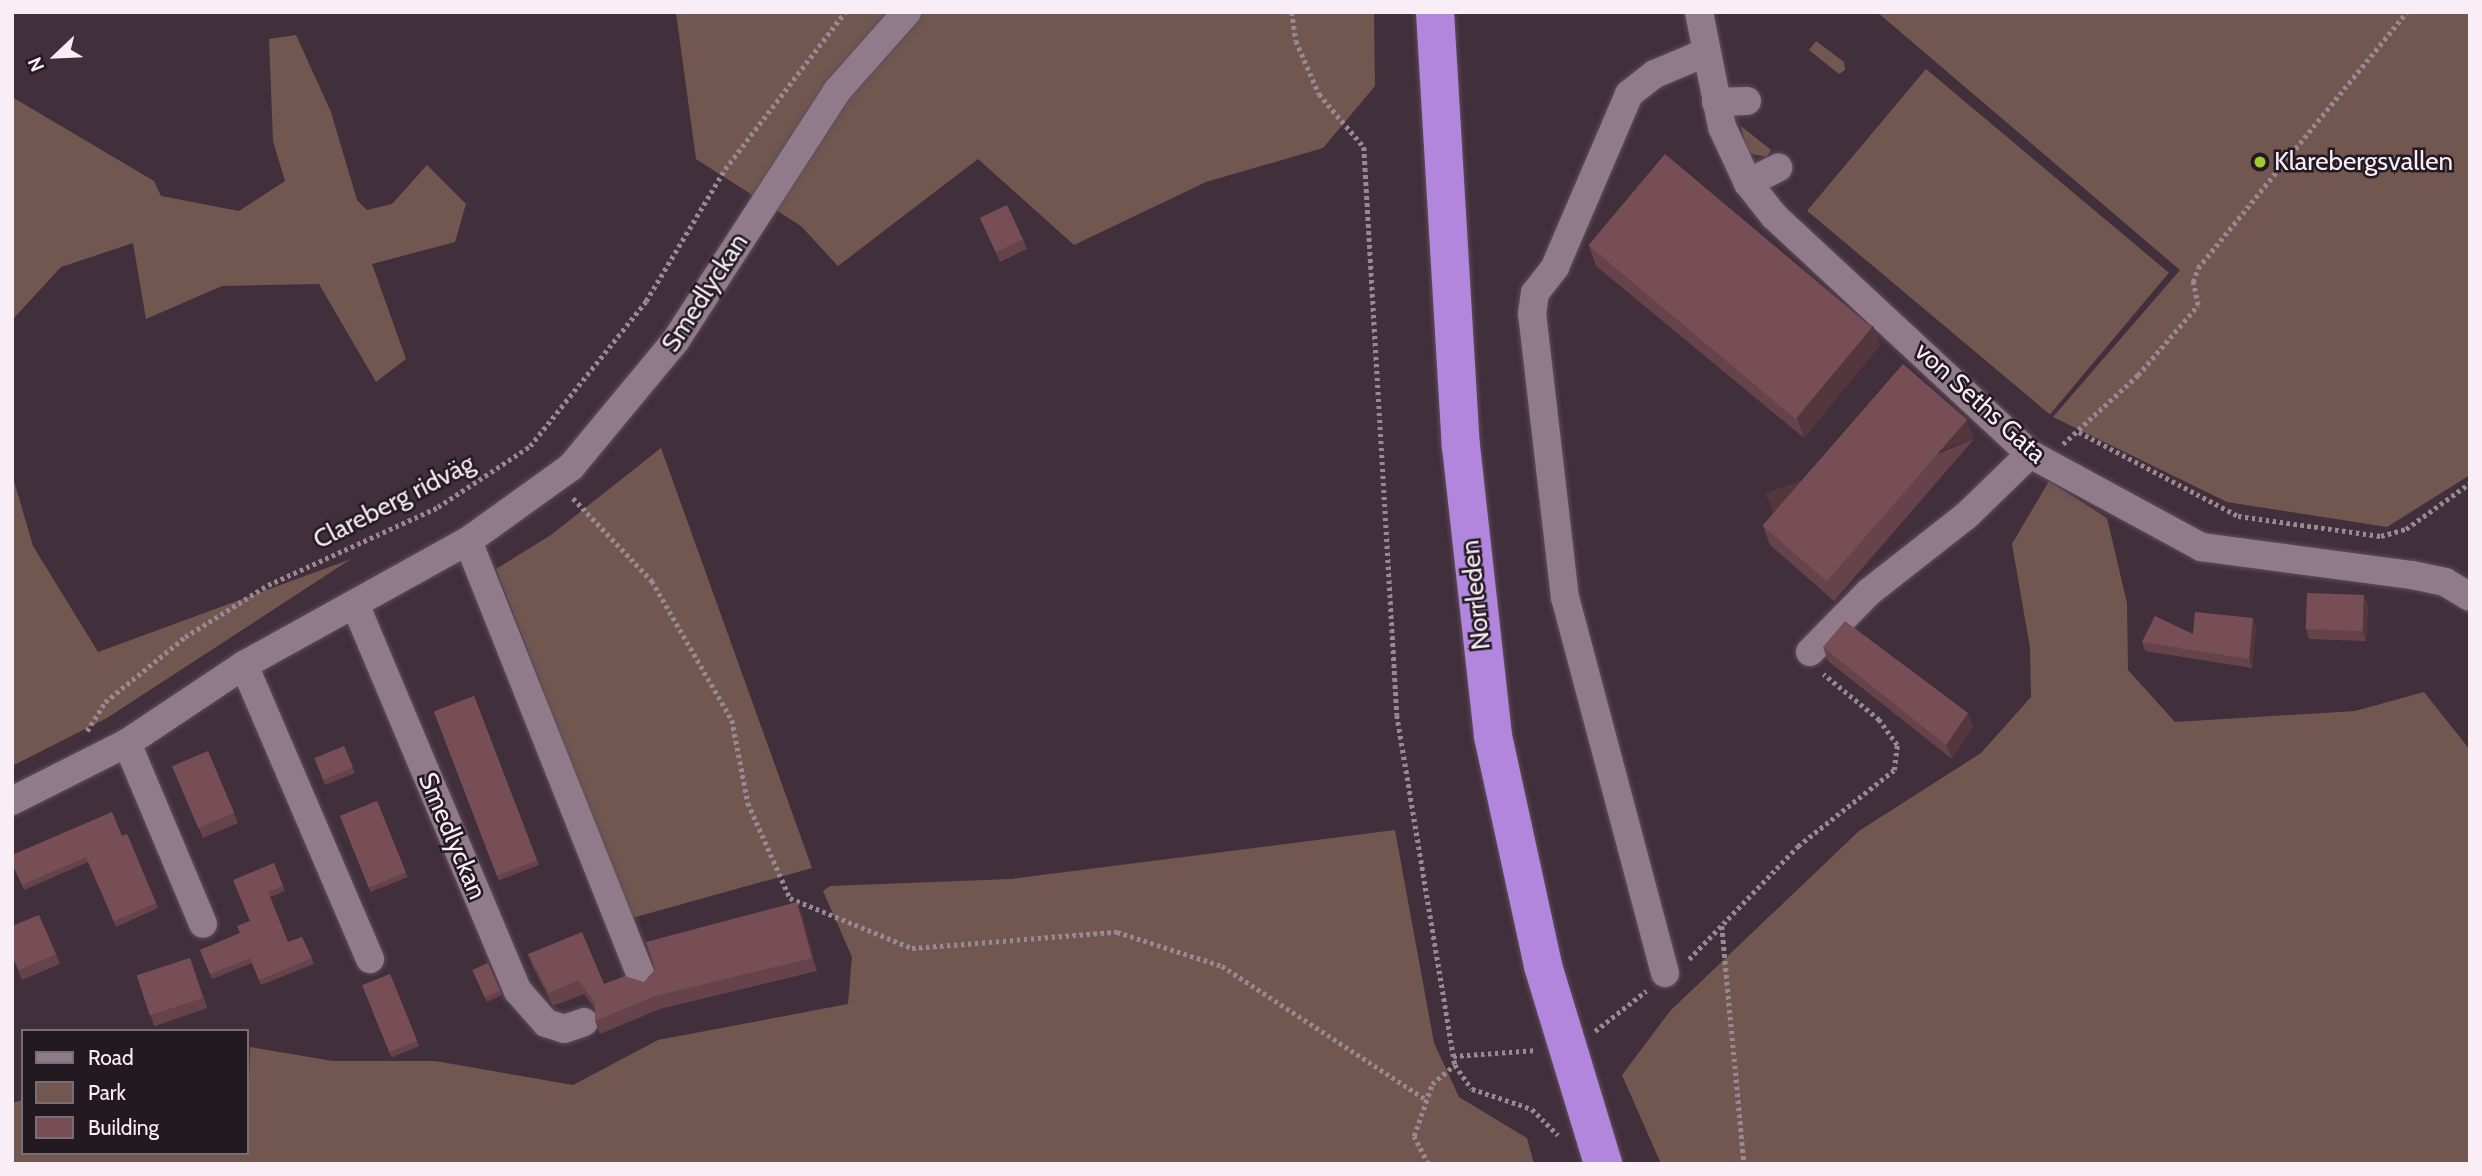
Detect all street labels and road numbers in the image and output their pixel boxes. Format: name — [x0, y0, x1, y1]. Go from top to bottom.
street label: Smedlyckan — [655, 228, 755, 358]
street label: von Seths Gata — [1908, 336, 2052, 470]
street label: Clareberg ridväg — [308, 448, 480, 556]
street label: Norrleden — [1455, 539, 1497, 651]
street label: Smedlyckan — [411, 768, 493, 904]

